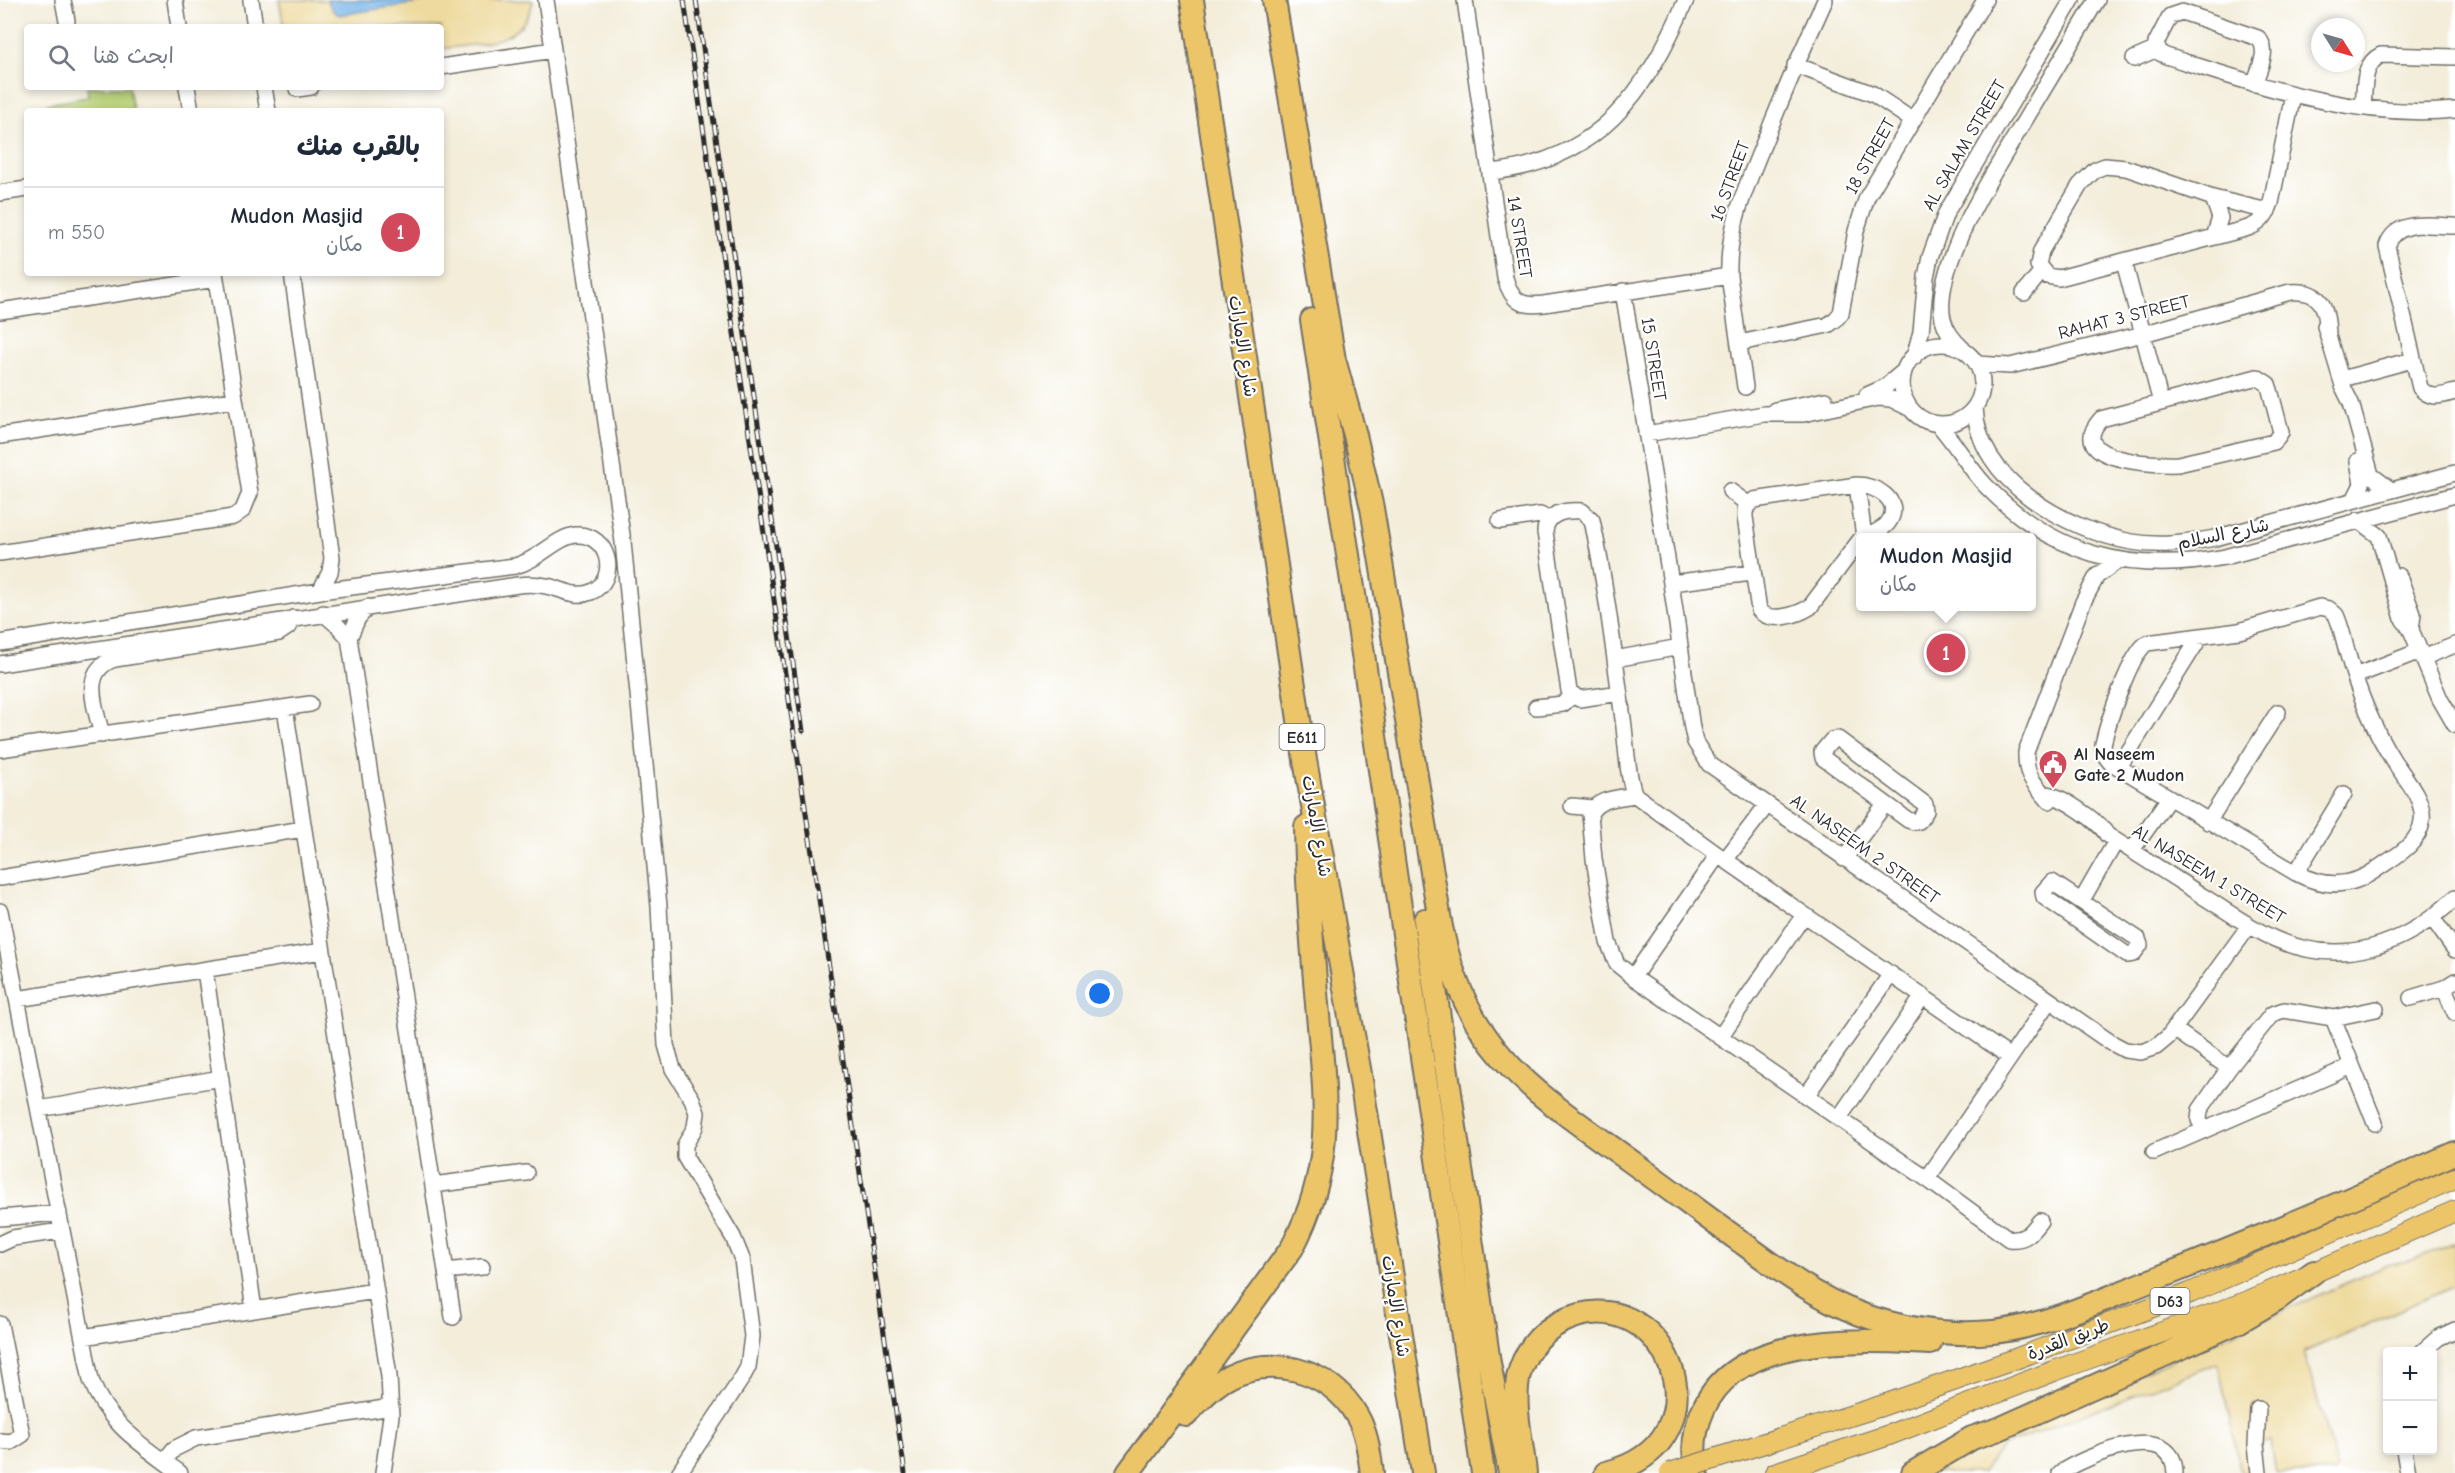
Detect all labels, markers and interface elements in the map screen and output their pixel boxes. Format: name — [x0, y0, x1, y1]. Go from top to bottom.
north arrow — [2311, 18, 2365, 72]
search box — [24, 24, 444, 90]
icon: search — [45, 41, 78, 74]
text: ابحث هنا — [93, 43, 174, 69]
street label: AL SALAM STREET — [1918, 76, 2011, 214]
street label: 18 STREET — [1841, 114, 1900, 198]
text: بالقرب منك — [297, 132, 420, 162]
street label: 16 STREET — [1706, 138, 1755, 224]
street label: 14 STREET — [1503, 194, 1536, 280]
text: Mudon Masjid — [230, 203, 363, 229]
text: 550 m — [48, 221, 105, 244]
text: 1 — [397, 221, 404, 244]
text: مكان — [326, 233, 363, 256]
street label: RAHAT 3 STREET — [2056, 291, 2193, 344]
street label: شارع الإمارات — [1223, 294, 1261, 399]
street label: 15 STREET — [1637, 316, 1671, 403]
street label: شارع السلام — [2175, 515, 2271, 557]
popup — [1856, 533, 2036, 611]
text: Mudon Masjid — [1880, 543, 2012, 569]
text: مكان — [1880, 573, 1917, 596]
pin: 1 — [1926, 630, 1966, 676]
road number: E611 — [1280, 724, 1324, 750]
place label: Al Naseem Gate 2 Mudon — [2074, 744, 2184, 786]
public building icon: Al Naseem Gate 2 Mudon — [2037, 748, 2069, 790]
street label: شارع الإمارات — [1296, 774, 1336, 879]
street label: AL NASEEM 2 STREET — [1786, 790, 1944, 909]
street label: AL NASEEM 1 STREET — [2128, 820, 2290, 929]
your location — [1085, 979, 1114, 1008]
street label: شارع الإمارات — [1376, 1254, 1414, 1359]
road number: D63 — [2150, 1288, 2190, 1314]
street label: طريق القدرة — [2024, 1314, 2112, 1365]
map controls — [2383, 1347, 2437, 1455]
button: + — [2383, 1347, 2437, 1401]
button: − — [2383, 1401, 2437, 1455]

